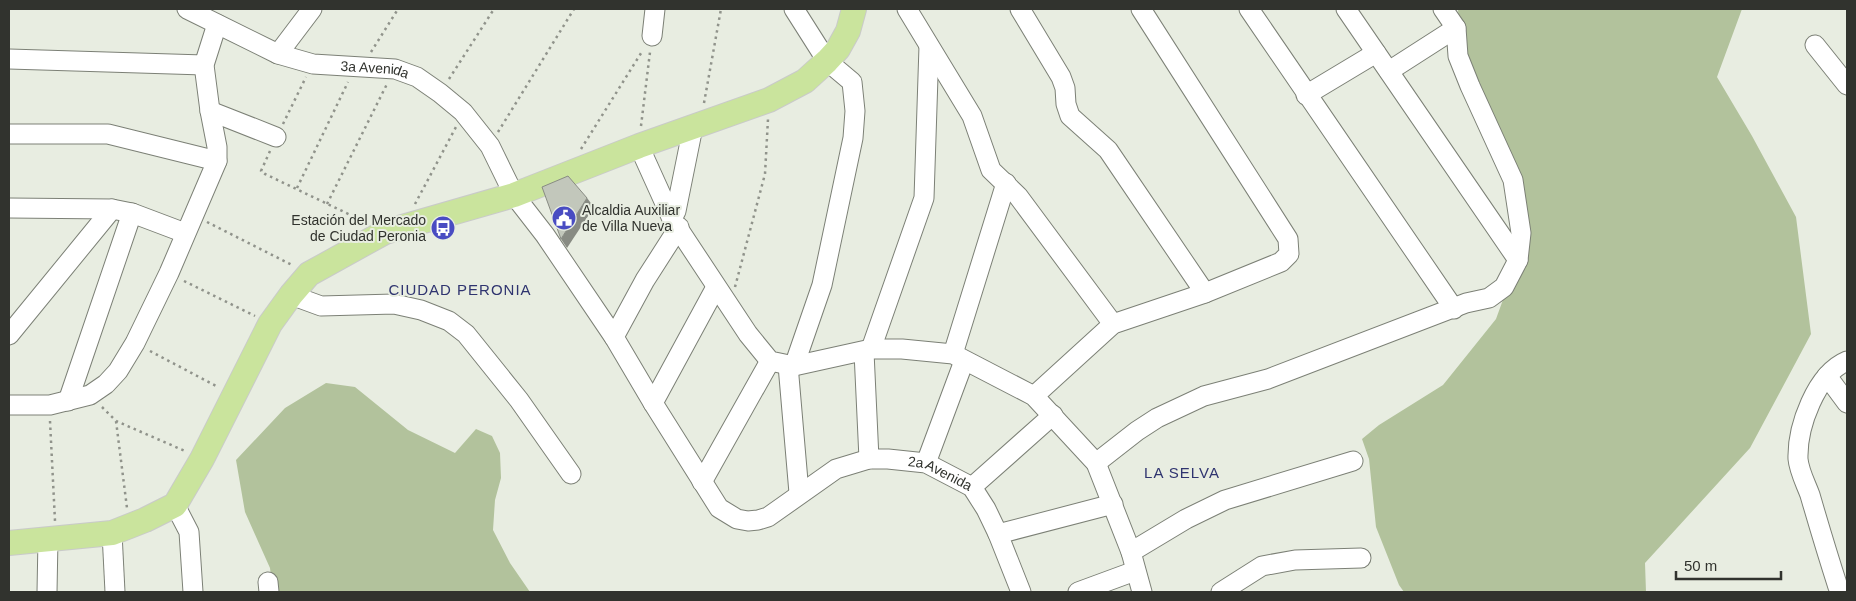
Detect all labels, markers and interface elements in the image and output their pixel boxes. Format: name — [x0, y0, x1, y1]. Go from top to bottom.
street label: 3a Avenida — [340, 58, 412, 82]
place label: Alcaldia Auxiliar de Villa Nueva — [582, 202, 680, 234]
public building icon: Alcaldia Auxiliar de Villa Nueva — [551, 205, 577, 231]
place label: Estación del Mercado de Ciudad Peronia — [291, 212, 426, 244]
bus stop icon: Estación del Mercado de Ciudad Peronia — [430, 215, 456, 241]
district label: CIUDAD PERONIA — [388, 281, 532, 298]
street label: 2a Avenida — [907, 453, 975, 494]
district label: LA SELVA — [1144, 464, 1220, 481]
scale bar — [1676, 548, 1781, 580]
text: 50 m — [1684, 557, 1717, 574]

